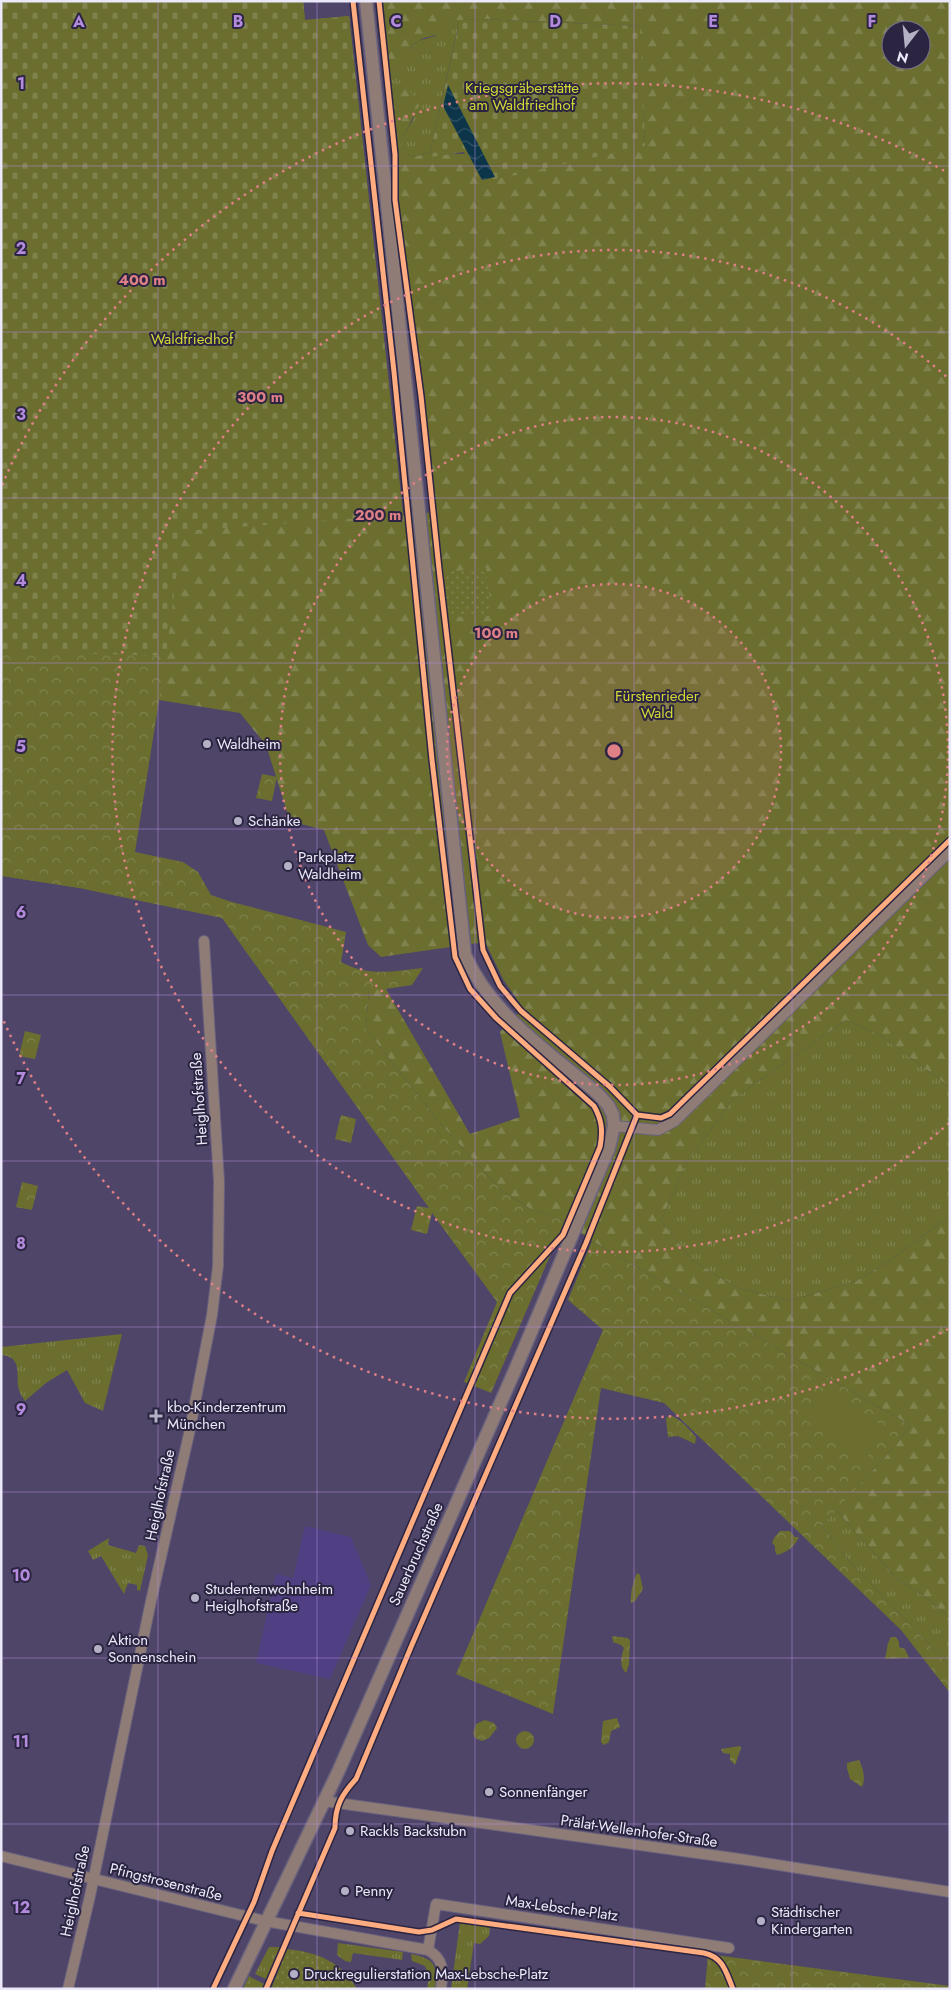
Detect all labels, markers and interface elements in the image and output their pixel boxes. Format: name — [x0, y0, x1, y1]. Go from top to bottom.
text: A — [72, 10, 85, 33]
text: B — [233, 10, 243, 33]
text: C — [390, 10, 402, 33]
text: D — [549, 10, 561, 33]
text: E — [708, 10, 718, 33]
text: F — [868, 10, 876, 33]
north arrow — [881, 20, 931, 70]
text: N — [894, 46, 911, 69]
text: 1 — [17, 72, 25, 95]
park label: Kriegsgräberstätte am Waldfriedhof — [465, 77, 579, 116]
text: 2 — [16, 237, 26, 260]
text: 400 m — [118, 269, 166, 291]
park label: Waldfriedhof — [151, 328, 234, 350]
text: 300 m — [237, 386, 283, 408]
text: 3 — [16, 403, 26, 426]
text: 200 m — [355, 504, 401, 526]
text: 4 — [15, 569, 27, 592]
text: 100 m — [474, 622, 518, 644]
park label: Fürstenrieder Wald — [615, 685, 700, 724]
place label: Waldheim — [217, 733, 281, 755]
text: 5 — [16, 735, 26, 758]
marker: Waldheim — [201, 738, 213, 750]
centre of rings — [605, 742, 623, 760]
place label: Schänke — [248, 810, 301, 832]
marker: Schänke — [232, 815, 244, 827]
place label: Parkplatz Waldheim — [298, 846, 362, 885]
marker: Parkplatz Waldheim — [282, 860, 294, 872]
text: 6 — [16, 901, 26, 924]
street label: Heiglhofstraße — [185, 1052, 213, 1146]
text: 7 — [16, 1067, 26, 1090]
text: 8 — [16, 1232, 26, 1255]
place label: kbo-Kinderzentrum München — [167, 1396, 286, 1435]
text: 9 — [16, 1398, 26, 1421]
marker: kbo-Kinderzentrum München — [149, 1409, 163, 1423]
street label: Heiglhofstraße — [140, 1447, 180, 1543]
street label: Sauerbruchstraße — [383, 1499, 449, 1609]
text: 10 — [12, 1564, 30, 1587]
place label: Studentenwohnheim Heiglhofstraße — [205, 1578, 333, 1617]
marker: Studentenwohnheim Heiglhofstraße — [189, 1592, 201, 1604]
place label: Aktion Sonnenschein — [108, 1629, 196, 1668]
marker: Aktion Sonnenschein — [92, 1643, 104, 1655]
text: 11 — [13, 1730, 29, 1753]
place label: Sonnenfänger — [499, 1781, 588, 1803]
marker: Sonnenfänger — [483, 1786, 495, 1798]
street label: Prälat-Wellenhofer-Straße — [559, 1809, 719, 1853]
place label: Rackls Backstubn — [360, 1820, 467, 1842]
marker: Rackls Backstubn — [344, 1825, 356, 1837]
street label: Heiglhofstraße — [55, 1843, 95, 1939]
street label: Pfingstrosenstraße — [107, 1857, 225, 1907]
place label: Penny — [355, 1880, 393, 1902]
marker: Penny — [339, 1885, 351, 1897]
street label: Max-Lebsche-Platz — [504, 1889, 620, 1927]
text: 12 — [12, 1896, 30, 1919]
place label: Städtischer Kindergarten — [771, 1901, 853, 1940]
marker: Städtischer Kindergarten — [755, 1915, 767, 1927]
place label: Druckregulierstation Max-Lebsche-Platz — [304, 1963, 548, 1985]
marker: Druckregulierstation Max-Lebsche-Platz — [288, 1968, 300, 1980]

